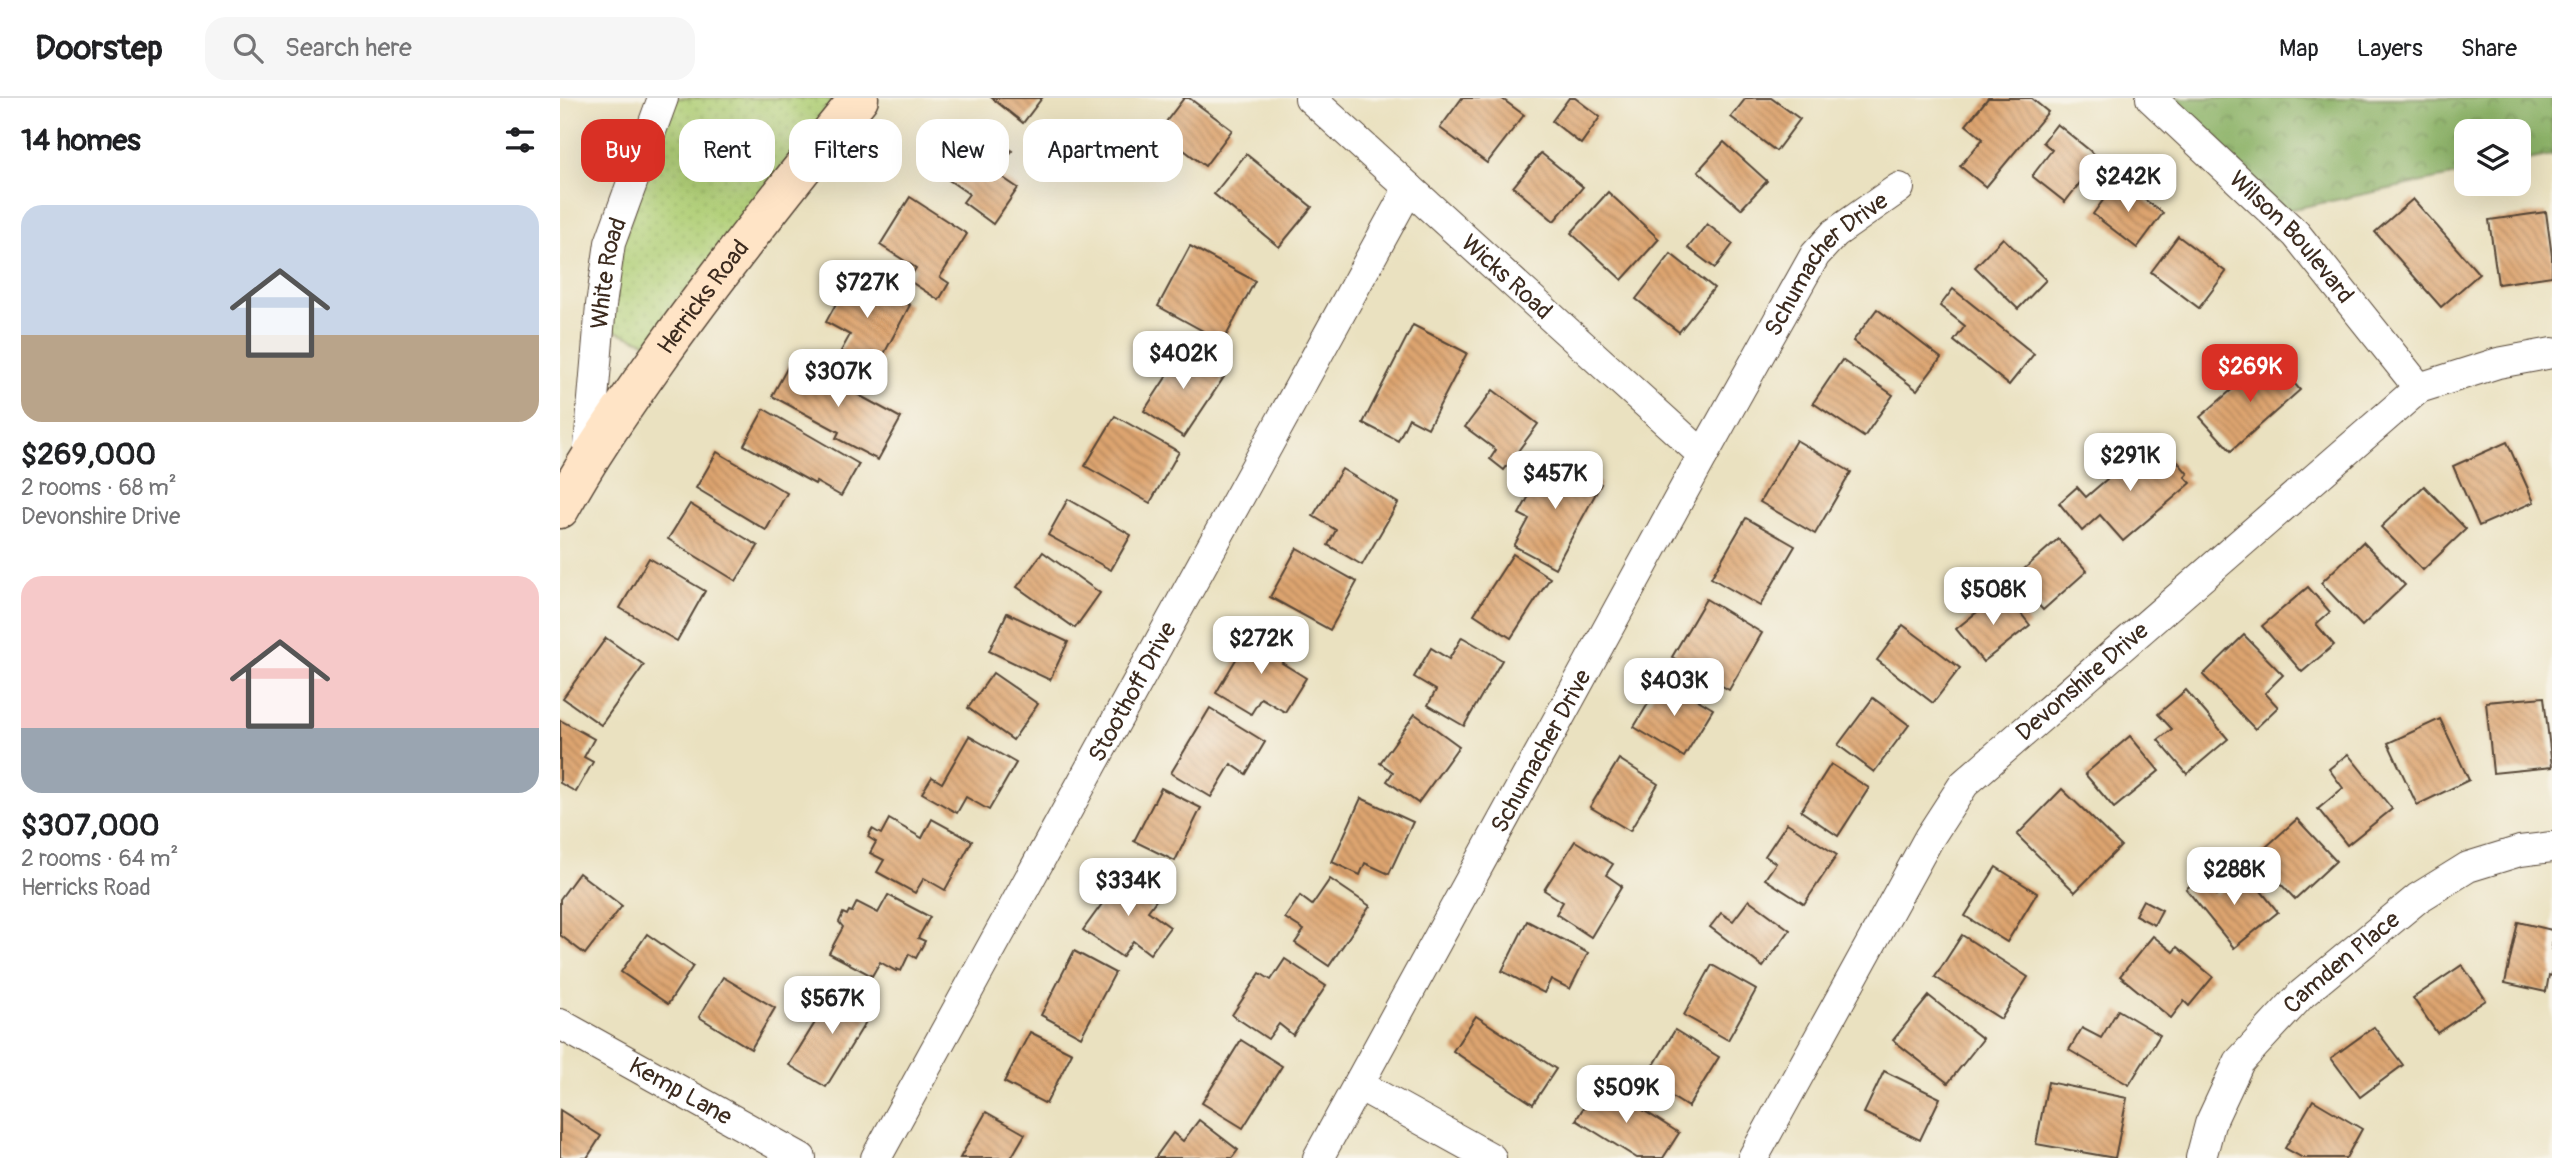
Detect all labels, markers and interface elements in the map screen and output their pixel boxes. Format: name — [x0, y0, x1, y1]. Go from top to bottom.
search box — [205, 17, 695, 80]
text: Doorstep — [35, 28, 163, 69]
icon: search — [229, 29, 267, 67]
text: Search here — [285, 32, 412, 64]
text: Map — [2279, 34, 2319, 63]
text: Layers — [2357, 34, 2423, 63]
text: Share — [2461, 34, 2517, 63]
chip: Buy — [581, 119, 665, 182]
chip: Rent — [679, 119, 775, 182]
chip: Filters — [789, 119, 902, 182]
chip: New — [916, 119, 1009, 182]
chip: Apartment — [1023, 119, 1183, 182]
map controls — [2454, 119, 2531, 196]
button: layers — [2454, 119, 2531, 196]
icon: filters — [501, 121, 539, 159]
text: 14 homes — [21, 122, 141, 159]
pin: $242K — [2079, 155, 2177, 214]
text: $242K — [2095, 162, 2161, 191]
street label: Wilson Boulevard — [2223, 165, 2360, 309]
street label: Schumacher Drive — [1759, 186, 1894, 341]
street label: White Road — [585, 214, 633, 330]
street label: Wicks Road — [1455, 229, 1558, 326]
street label: Herricks Road — [651, 234, 755, 360]
icon: home — [217, 250, 343, 376]
pin: $727K — [818, 260, 916, 320]
text: $727K — [835, 268, 899, 297]
pin: $402K — [1134, 331, 1232, 391]
text: $402K — [1149, 339, 1217, 368]
pin: $269K — [2201, 344, 2299, 404]
pin: $307K — [789, 350, 887, 409]
text: $269K — [2218, 352, 2282, 381]
text: $307K — [804, 357, 872, 386]
pin: $291K — [2081, 434, 2179, 493]
text: $269,000 — [21, 436, 156, 473]
text: $291K — [2100, 441, 2160, 470]
pin: $457K — [1506, 452, 1604, 511]
text: $457K — [1523, 459, 1587, 488]
text: 2 rooms · 68 m² — [21, 473, 177, 502]
text: Devonshire Drive — [21, 502, 180, 531]
pin: $508K — [1944, 568, 2042, 627]
text: $508K — [1960, 575, 2026, 604]
pin: $272K — [1212, 616, 1310, 676]
street label: Devonshire Drive — [2010, 616, 2155, 747]
street label: Stoothoff Drive — [1082, 617, 1183, 767]
icon: home — [217, 621, 343, 747]
text: $272K — [1229, 624, 1293, 653]
pin: $403K — [1625, 658, 1723, 718]
street label: Schumacher Drive — [1485, 664, 1598, 838]
text: $403K — [1640, 666, 1708, 695]
text: $307,000 — [21, 807, 159, 844]
text: 2 rooms · 64 m² — [21, 844, 178, 873]
pin: $288K — [2185, 848, 2283, 907]
text: $288K — [2203, 855, 2265, 884]
pin: $334K — [1079, 858, 1177, 918]
text: $334K — [1095, 866, 1161, 895]
text: Herricks Road — [21, 873, 151, 902]
street label: Camden Place — [2277, 905, 2406, 1020]
pin: $567K — [783, 976, 881, 1036]
text: $567K — [800, 984, 864, 1013]
street label: Kemp Lane — [624, 1051, 737, 1132]
pin: $509K — [1577, 1066, 1675, 1125]
text: $509K — [1593, 1073, 1659, 1102]

